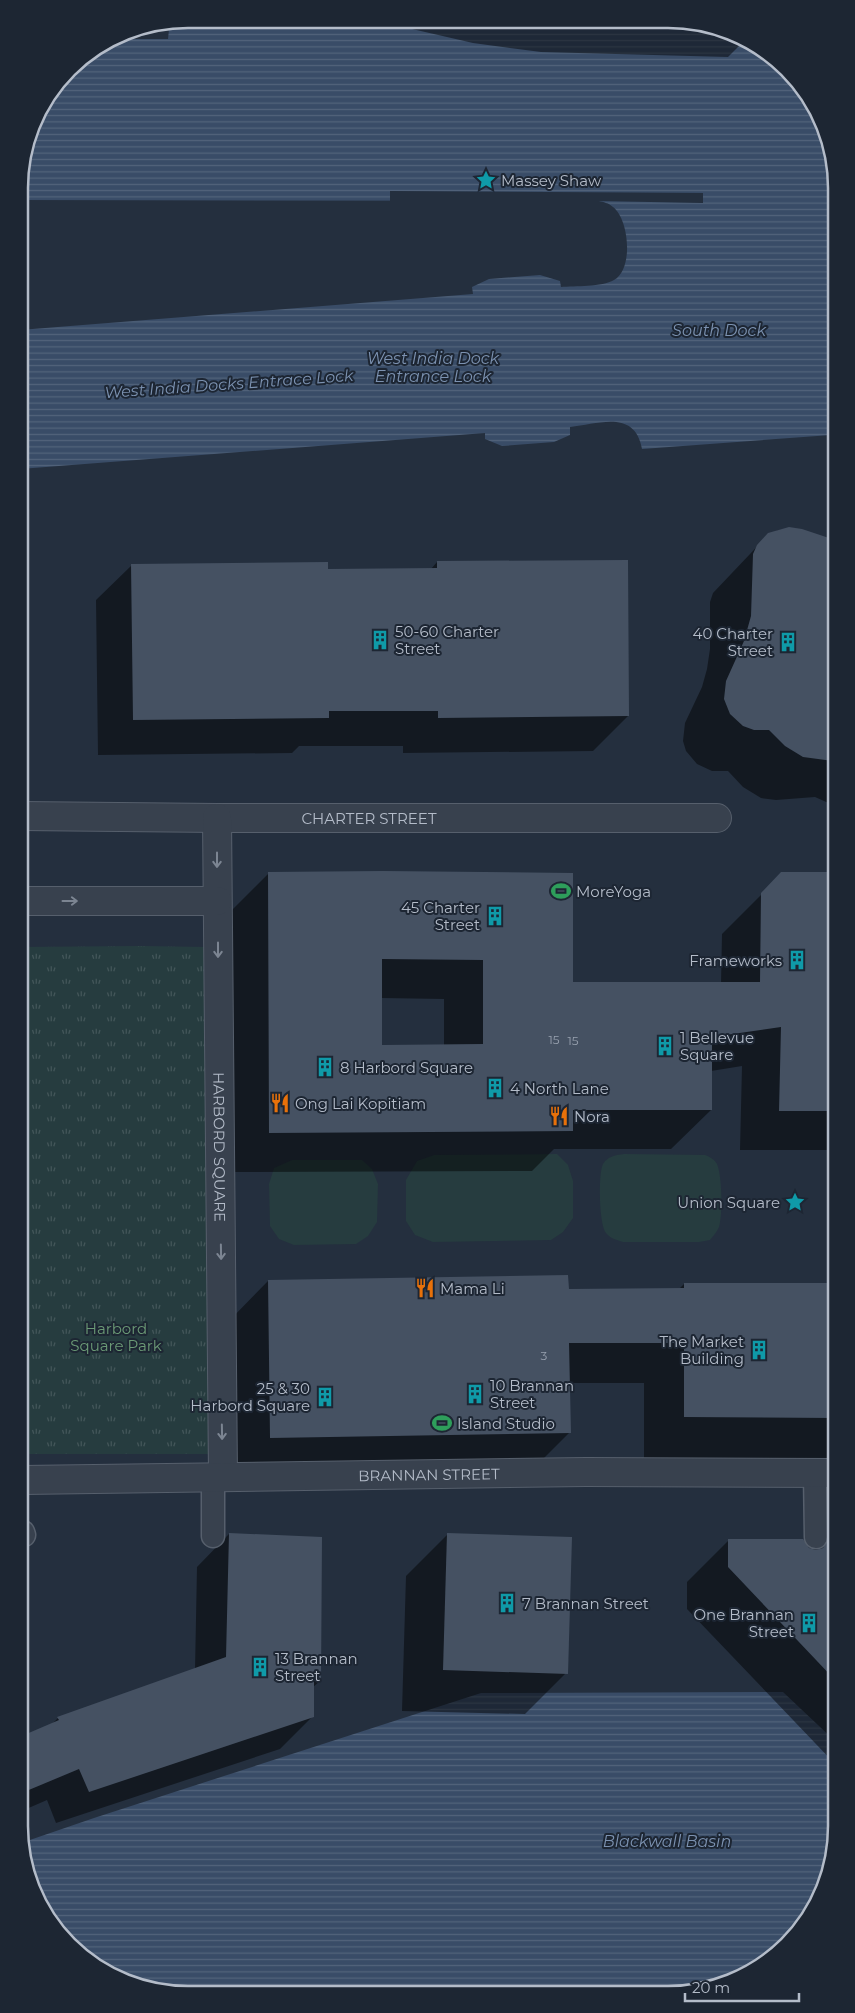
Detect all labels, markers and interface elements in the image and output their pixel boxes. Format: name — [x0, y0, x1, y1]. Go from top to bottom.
place icon: Massey Shaw — [475, 169, 497, 191]
place label: Massey Shaw — [501, 171, 602, 190]
water label: South Dock — [672, 321, 767, 340]
water label: West India Dock Entrance Lock — [367, 349, 501, 386]
water label: West India Docks Entrace Lock — [104, 366, 356, 402]
place label: 50-60 Charter Street — [395, 622, 499, 658]
place label: 40 Charter Street — [692, 624, 773, 660]
building icon: 50-60 Charter Street — [369, 629, 391, 651]
building icon: 40 Charter Street — [777, 631, 799, 653]
street label: CHARTER STREET — [301, 809, 437, 828]
one-way arrow — [212, 852, 222, 868]
sports icon: MoreYoga — [550, 880, 572, 902]
place label: MoreYoga — [576, 882, 651, 901]
one-way arrow — [62, 896, 78, 906]
place label: 45 Charter Street — [401, 898, 480, 934]
building icon: 45 Charter Street — [484, 905, 506, 927]
one-way arrow — [213, 942, 223, 958]
building icon: Frameworks — [786, 949, 808, 971]
place label: Frameworks — [689, 951, 782, 970]
place label: 1 Bellevue Square — [680, 1028, 754, 1064]
house number: 15 — [548, 1032, 560, 1047]
house number: 15 — [567, 1033, 579, 1048]
building icon: 1 Bellevue Square — [654, 1035, 676, 1057]
building icon: 8 Harbord Square — [314, 1056, 336, 1078]
place label: 8 Harbord Square — [340, 1058, 473, 1077]
street label: HARBORD SQUARE — [210, 1072, 230, 1222]
building icon: 4 North Lane — [484, 1077, 506, 1099]
place label: 4 North Lane — [510, 1079, 609, 1098]
restaurant icon: Ong Lai Kopitiam — [269, 1092, 291, 1114]
place label: Ong Lai Kopitiam — [295, 1094, 426, 1113]
restaurant icon: Nora — [548, 1105, 570, 1127]
place label: Nora — [574, 1107, 610, 1126]
place icon: Union Square — [784, 1191, 806, 1213]
place label: Union Square — [677, 1193, 780, 1212]
one-way arrow — [216, 1244, 225, 1260]
restaurant icon: Mama Li — [414, 1277, 436, 1299]
place label: Mama Li — [440, 1279, 505, 1298]
park label: Harbord Square Park — [70, 1319, 162, 1355]
place label: The Market Building — [659, 1332, 744, 1368]
building icon: The Market Building — [748, 1339, 770, 1361]
house number: 3 — [541, 1348, 548, 1363]
place label: 10 Brannan Street — [490, 1376, 574, 1412]
place label: 25 & 30 Harbord Square — [190, 1379, 310, 1415]
building icon: 10 Brannan Street — [464, 1383, 486, 1405]
building icon: 25 & 30 Harbord Square — [314, 1386, 336, 1408]
sports icon: Island Studio — [431, 1412, 453, 1434]
place label: Island Studio — [457, 1414, 555, 1433]
one-way arrow — [217, 1424, 227, 1440]
street label: BRANNAN STREET — [358, 1464, 500, 1485]
building icon: 7 Brannan Street — [496, 1592, 518, 1614]
place label: 7 Brannan Street — [522, 1594, 649, 1613]
place label: One Brannan Street — [693, 1605, 794, 1641]
building icon: One Brannan Street — [798, 1612, 820, 1634]
place label: 13 Brannan Street — [275, 1649, 358, 1685]
building icon: 13 Brannan Street — [249, 1656, 271, 1678]
water label: Blackwall Basin — [603, 1832, 731, 1851]
scale bar — [685, 1970, 799, 2002]
text: 20 m — [692, 1978, 730, 1997]

